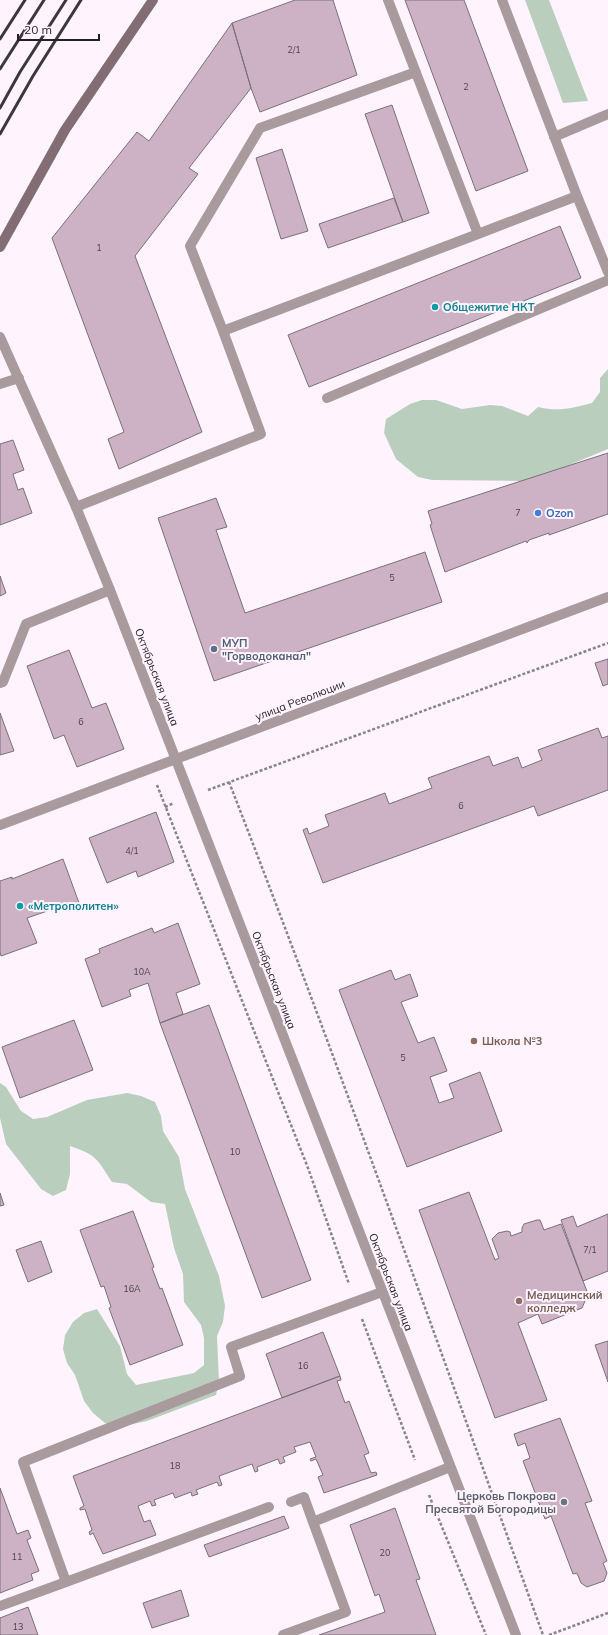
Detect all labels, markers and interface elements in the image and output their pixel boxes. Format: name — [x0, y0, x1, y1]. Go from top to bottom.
scale bar — [18, 16, 99, 42]
text: 20 m — [24, 22, 52, 37]
house number: 2/1 — [287, 44, 301, 55]
house number: 2 — [463, 81, 469, 92]
house number: 1 — [96, 242, 102, 253]
place label: Общежитие НКТ — [443, 300, 535, 314]
marker: Общежитие НКТ — [430, 302, 440, 312]
place label: Ozon — [546, 506, 573, 520]
house number: 7 — [515, 507, 521, 518]
marker: Ozon — [533, 508, 543, 518]
house number: 5 — [389, 572, 395, 583]
street label: Октябрьская улица — [132, 626, 182, 728]
place label: МУП "Горводоканал" — [222, 636, 311, 663]
marker: МУП "Горводоканал" — [209, 644, 219, 654]
street label: улица Революции — [253, 676, 347, 724]
house number: 6 — [78, 716, 84, 727]
house number: 6 — [458, 800, 464, 811]
house number: 4/1 — [125, 845, 139, 856]
place label: «Метрополитен» — [28, 899, 119, 913]
marker: «Метрополитен» — [15, 901, 25, 911]
street label: Октябрьская улица — [249, 929, 299, 1031]
house number: 10А — [133, 966, 151, 977]
place label: Школа №3 — [482, 1034, 543, 1048]
marker: Школа №3 — [469, 1036, 479, 1046]
house number: 5 — [400, 1052, 406, 1063]
house number: 10 — [230, 1146, 240, 1157]
street label: Октябрьская улица — [366, 1231, 416, 1333]
house number: 7/1 — [583, 1244, 597, 1255]
house number: 16А — [123, 1283, 141, 1294]
place label: Медицинский колледж — [527, 1288, 603, 1315]
marker: Медицинский колледж — [514, 1296, 524, 1306]
house number: 16 — [298, 1360, 308, 1371]
house number: 18 — [170, 1460, 180, 1471]
place label: Церковь Покрова Пресвятой Богородицы — [425, 1489, 556, 1516]
marker: Церковь Покрова Пресвятой Богородицы — [559, 1497, 569, 1507]
house number: 20 — [380, 1547, 390, 1558]
house number: 11 — [12, 1551, 22, 1562]
house number: 13 — [13, 1621, 23, 1632]

